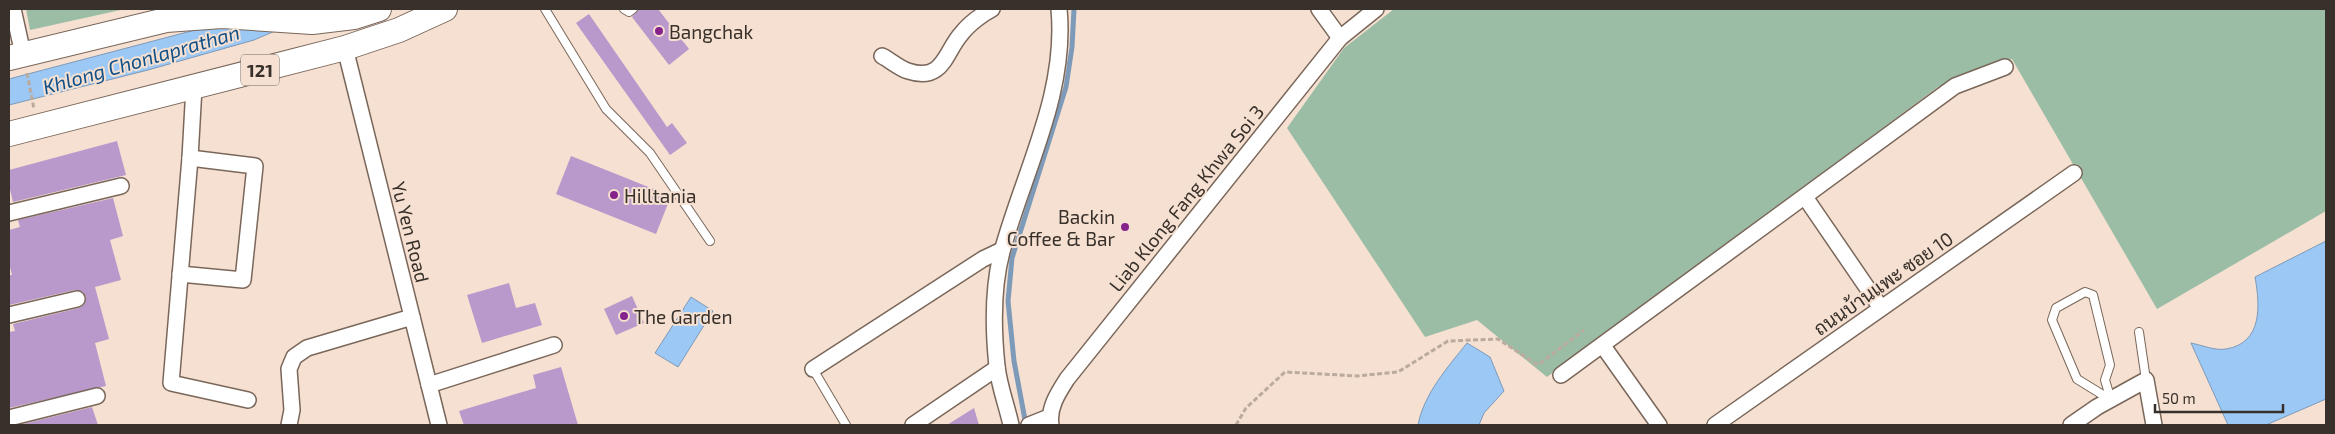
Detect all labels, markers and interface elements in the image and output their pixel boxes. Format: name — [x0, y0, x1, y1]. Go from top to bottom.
water label: Khlong Chonlaprathan — [40, 19, 242, 99]
place label: Bangchak — [669, 20, 754, 43]
marker: Bangchak — [653, 25, 665, 37]
road number: 121 — [241, 54, 279, 86]
street label: Liab Klong Fang Khwa Soi 3 — [1104, 100, 1268, 296]
street label: Yu Yen Road — [387, 179, 435, 285]
place label: Hilltania — [624, 184, 696, 207]
marker: Hilltania — [608, 189, 620, 201]
place label: Backin Coffee & Bar — [1007, 205, 1115, 250]
marker: Backin Coffee & Bar — [1119, 221, 1131, 233]
street label: ถนนบ้านแพะ ซอย 10 — [1809, 226, 1957, 340]
place label: The Garden — [634, 305, 732, 328]
marker: The Garden — [618, 310, 630, 322]
scale bar — [2155, 382, 2282, 414]
text: 50 m — [2162, 389, 2196, 407]

